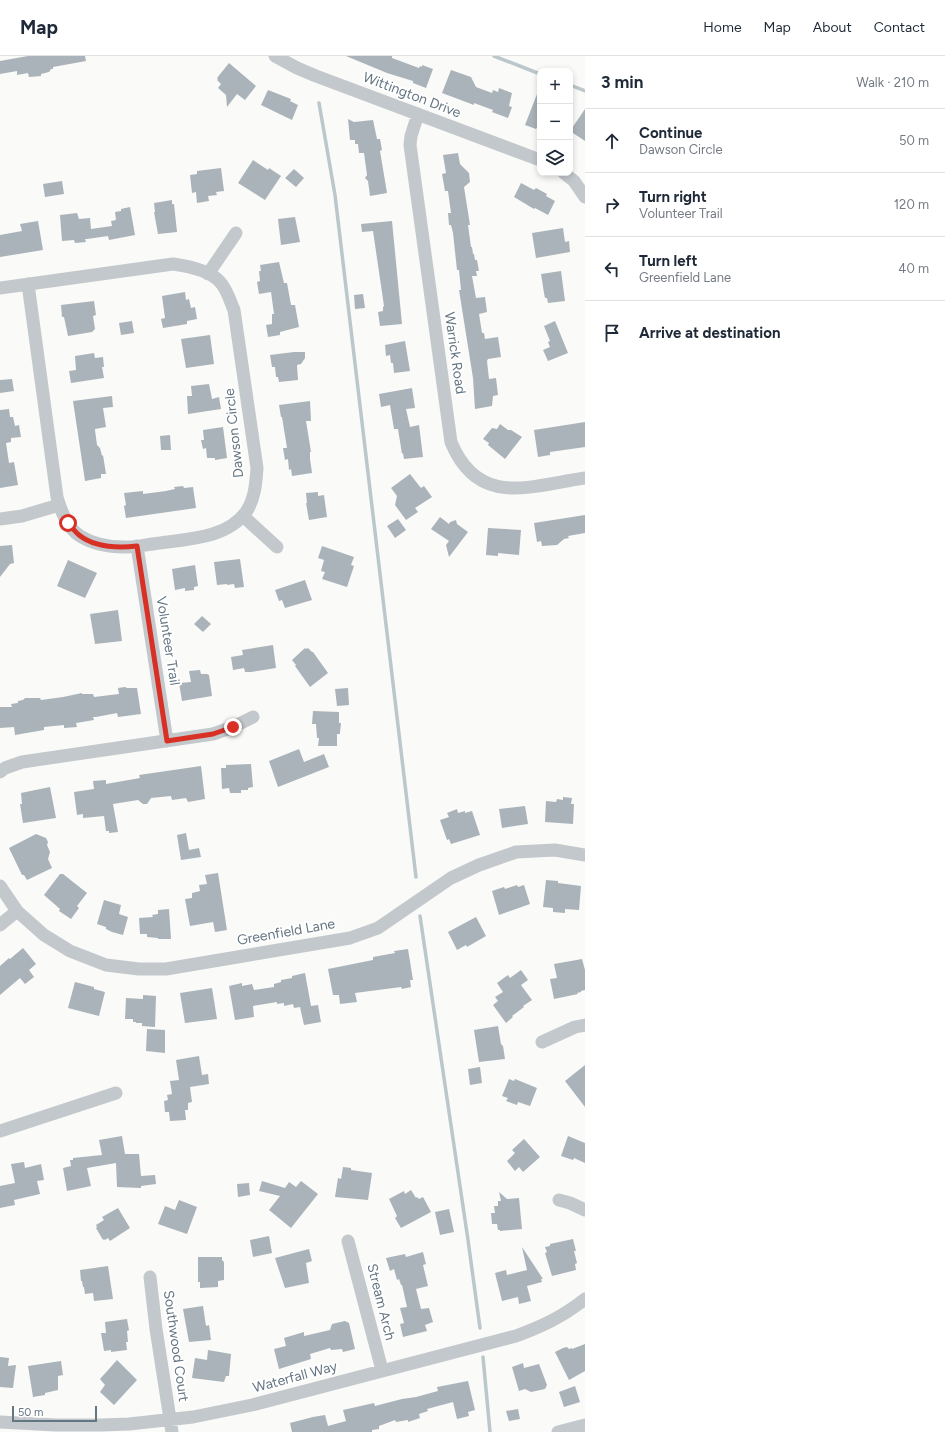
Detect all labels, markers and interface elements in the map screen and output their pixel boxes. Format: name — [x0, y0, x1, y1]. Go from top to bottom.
text: Map — [20, 16, 58, 39]
text: Home — [703, 19, 742, 36]
text: Map — [764, 19, 791, 36]
text: About — [813, 19, 852, 36]
text: Contact — [874, 19, 925, 36]
map controls — [537, 68, 573, 176]
button: + — [537, 68, 573, 104]
street label: Wittington Drive — [361, 69, 464, 122]
text: 3 min — [601, 72, 643, 92]
text: Walk · 210 m — [856, 75, 929, 90]
button: − — [537, 104, 573, 140]
text: Continue — [639, 124, 702, 142]
icon: ahead — [601, 130, 623, 152]
text: 50 m — [899, 133, 929, 148]
button: layers — [537, 140, 573, 176]
text: Dawson Circle — [639, 142, 723, 157]
text: Turn right — [639, 188, 707, 206]
icon: right — [601, 194, 623, 216]
text: 120 m — [894, 197, 929, 212]
text: Volunteer Trail — [639, 206, 723, 221]
text: Turn left — [639, 252, 697, 270]
icon: left — [601, 258, 623, 280]
text: 40 m — [898, 261, 929, 276]
text: Greenfield Lane — [639, 270, 731, 285]
street label: Warrick Road — [441, 311, 469, 395]
icon: arrive — [601, 322, 623, 344]
text: Arrive at destination — [639, 324, 780, 342]
street label: Dawson Circle — [221, 387, 247, 479]
route start — [59, 514, 77, 532]
street label: Volunteer Trail — [153, 595, 183, 687]
route end — [224, 718, 242, 736]
street label: Greenfield Lane — [236, 915, 337, 949]
street label: Stream Arch — [363, 1262, 399, 1342]
street label: Southwood Court — [160, 1289, 192, 1403]
street label: Waterfall Way — [251, 1357, 340, 1396]
scale bar — [12, 1404, 97, 1423]
text: 50 m — [18, 1406, 43, 1419]

